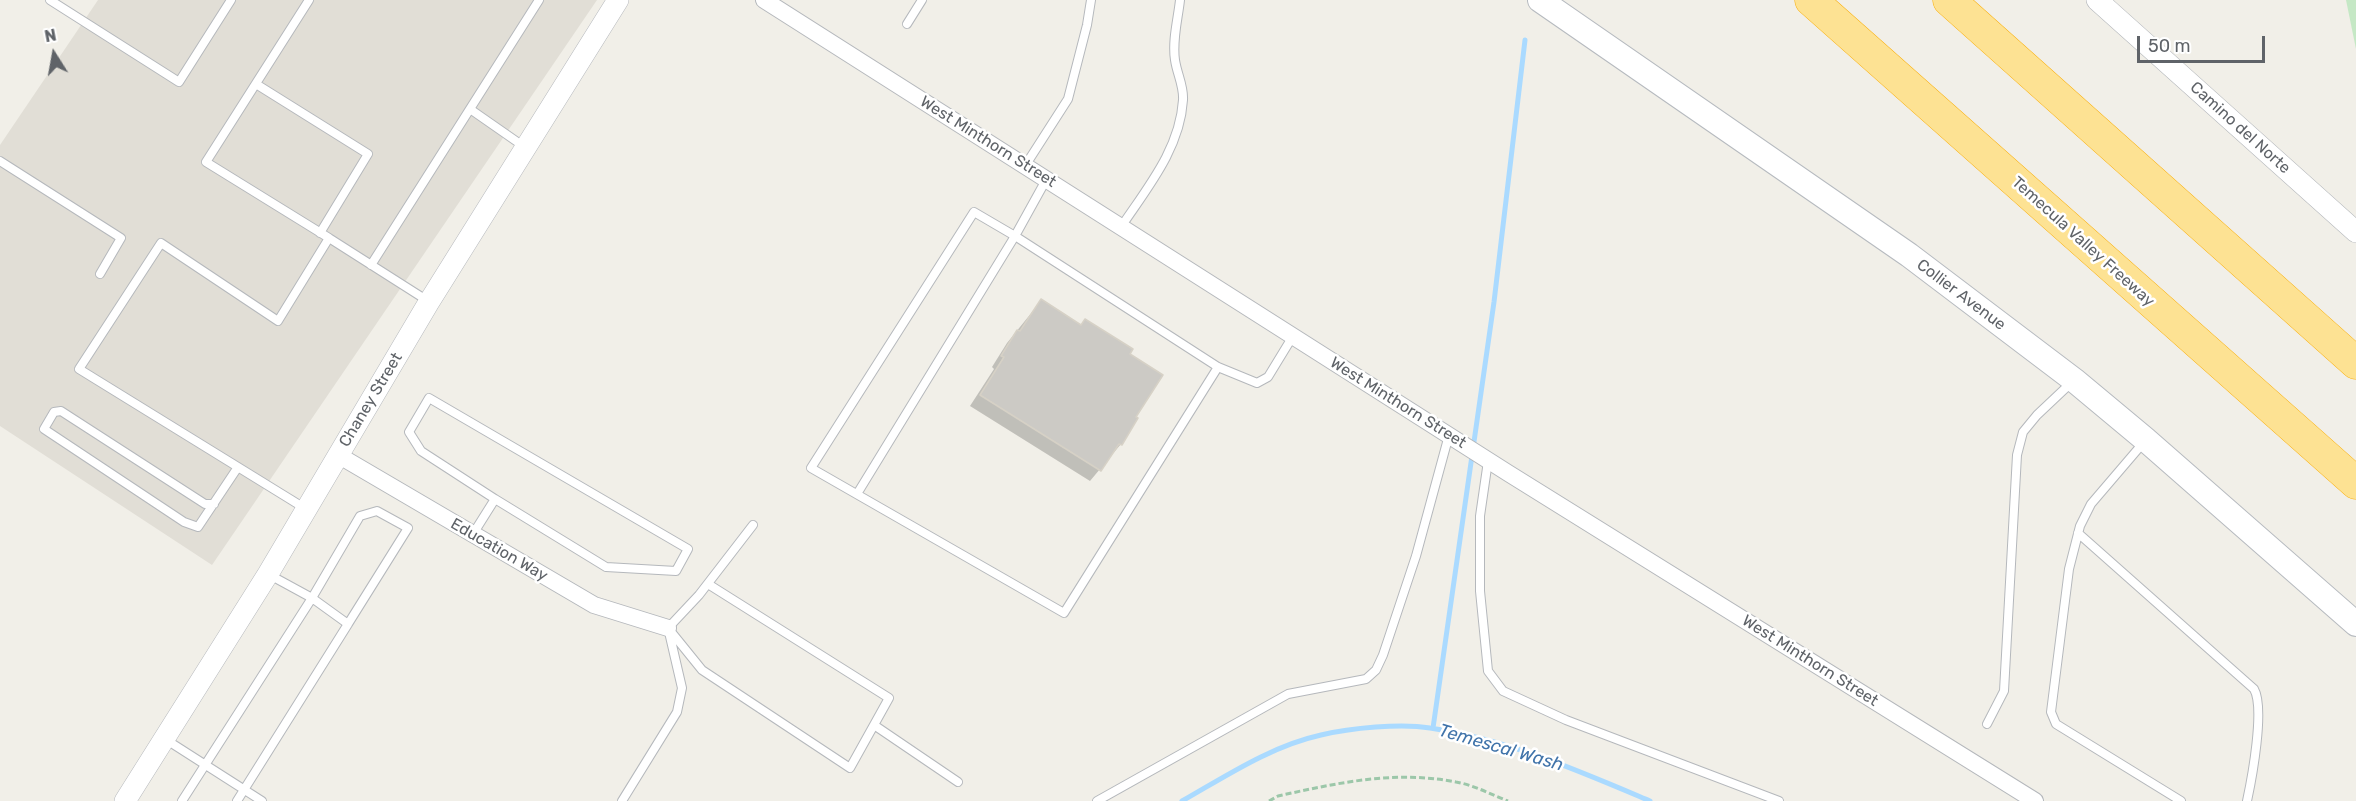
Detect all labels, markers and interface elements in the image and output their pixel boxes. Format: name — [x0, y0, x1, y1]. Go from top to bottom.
north arrow — [24, 24, 84, 84]
scale bar — [2140, 24, 2268, 62]
text: N — [43, 25, 58, 46]
text: 50 m — [2148, 35, 2191, 57]
street label: Camino del Norte — [2186, 78, 2294, 178]
street label: West Minthorn Street — [916, 92, 1060, 192]
street label: Temecula Valley Freeway — [2008, 173, 2158, 311]
street label: Collier Avenue — [1913, 255, 2009, 335]
street label: Chaney Street — [335, 349, 407, 451]
street label: West Minthorn Street — [1326, 353, 1470, 453]
street label: Education Way — [447, 514, 551, 586]
street label: West Minthorn Street — [1738, 611, 1882, 711]
water label: Temescal Wash — [1436, 720, 1566, 776]

